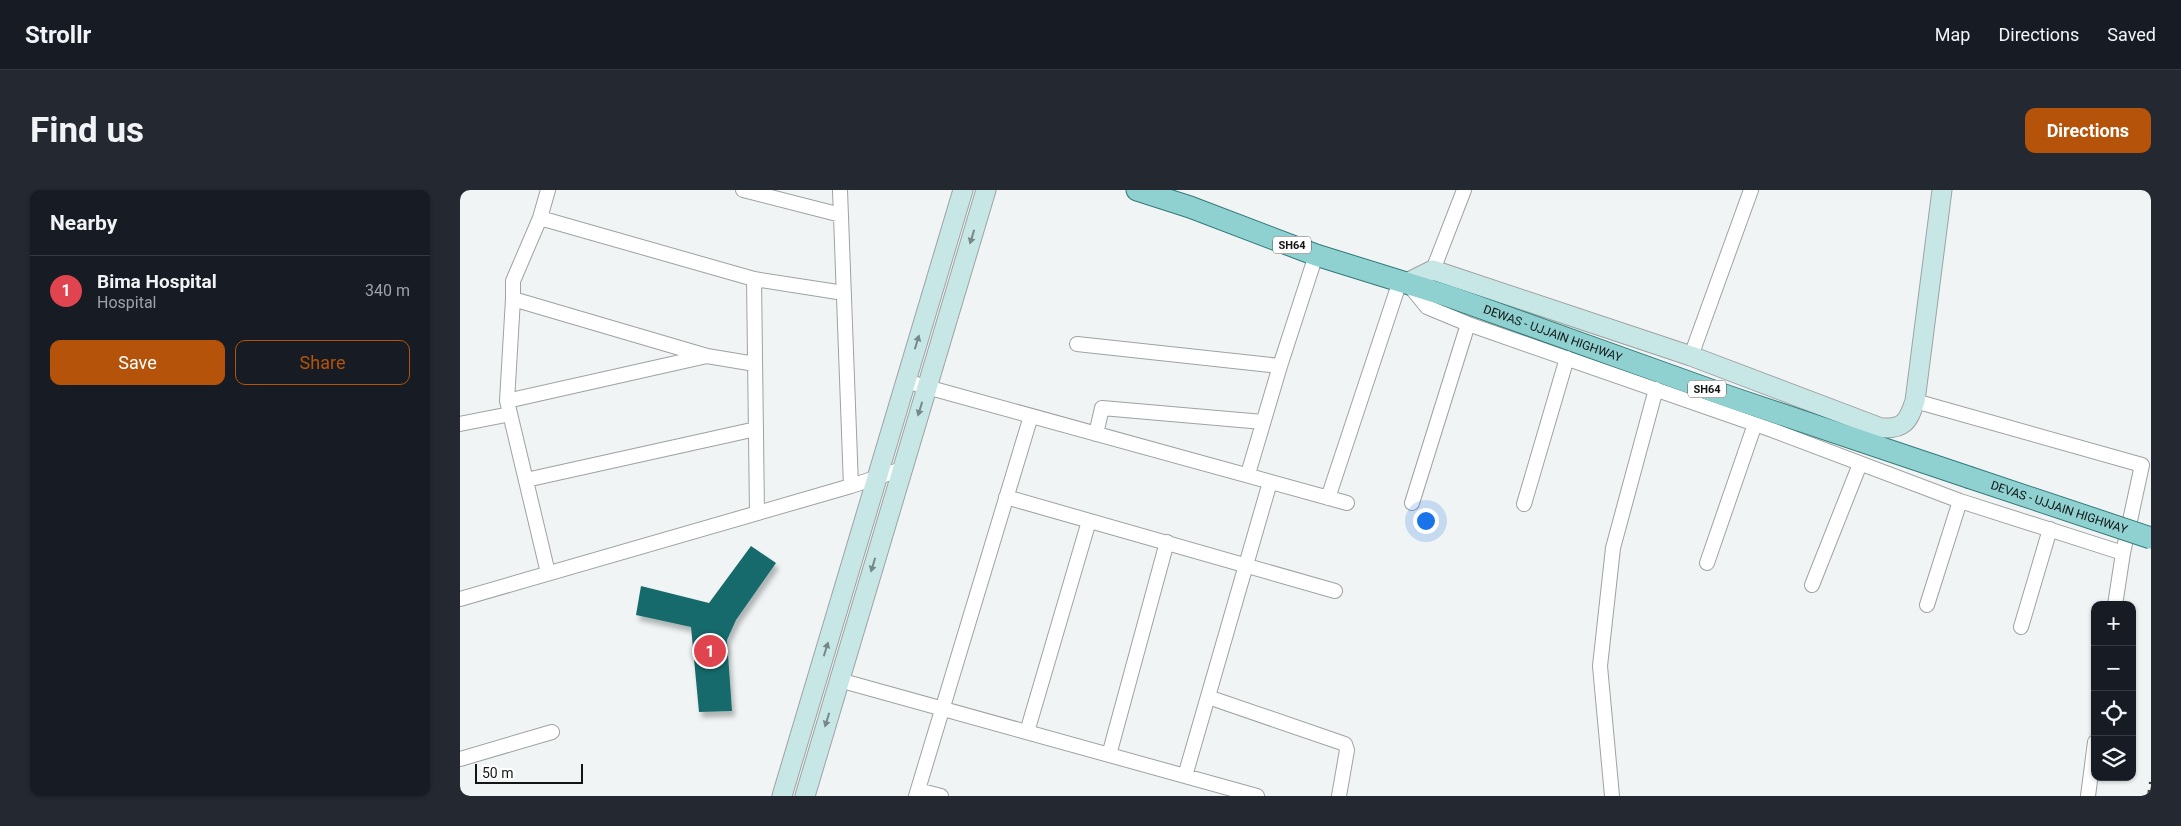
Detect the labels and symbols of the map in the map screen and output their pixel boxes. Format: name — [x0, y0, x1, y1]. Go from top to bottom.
one-way arrow — [968, 229, 975, 244]
road number: SH64 — [1273, 236, 1311, 254]
street label: DEWAS - UJJAIN HIGHWAY — [1482, 302, 1625, 365]
one-way arrow — [914, 334, 922, 349]
road number: SH64 — [1688, 380, 1726, 398]
one-way arrow — [915, 402, 923, 417]
street label: DEVAS - UJJAIN HIGHWAY — [1989, 478, 2130, 537]
your location — [1413, 508, 1439, 534]
one-way arrow — [869, 557, 877, 572]
pin: 1 — [694, 632, 726, 670]
one-way arrow — [822, 641, 830, 656]
one-way arrow — [823, 713, 831, 728]
scale bar — [475, 761, 582, 784]

